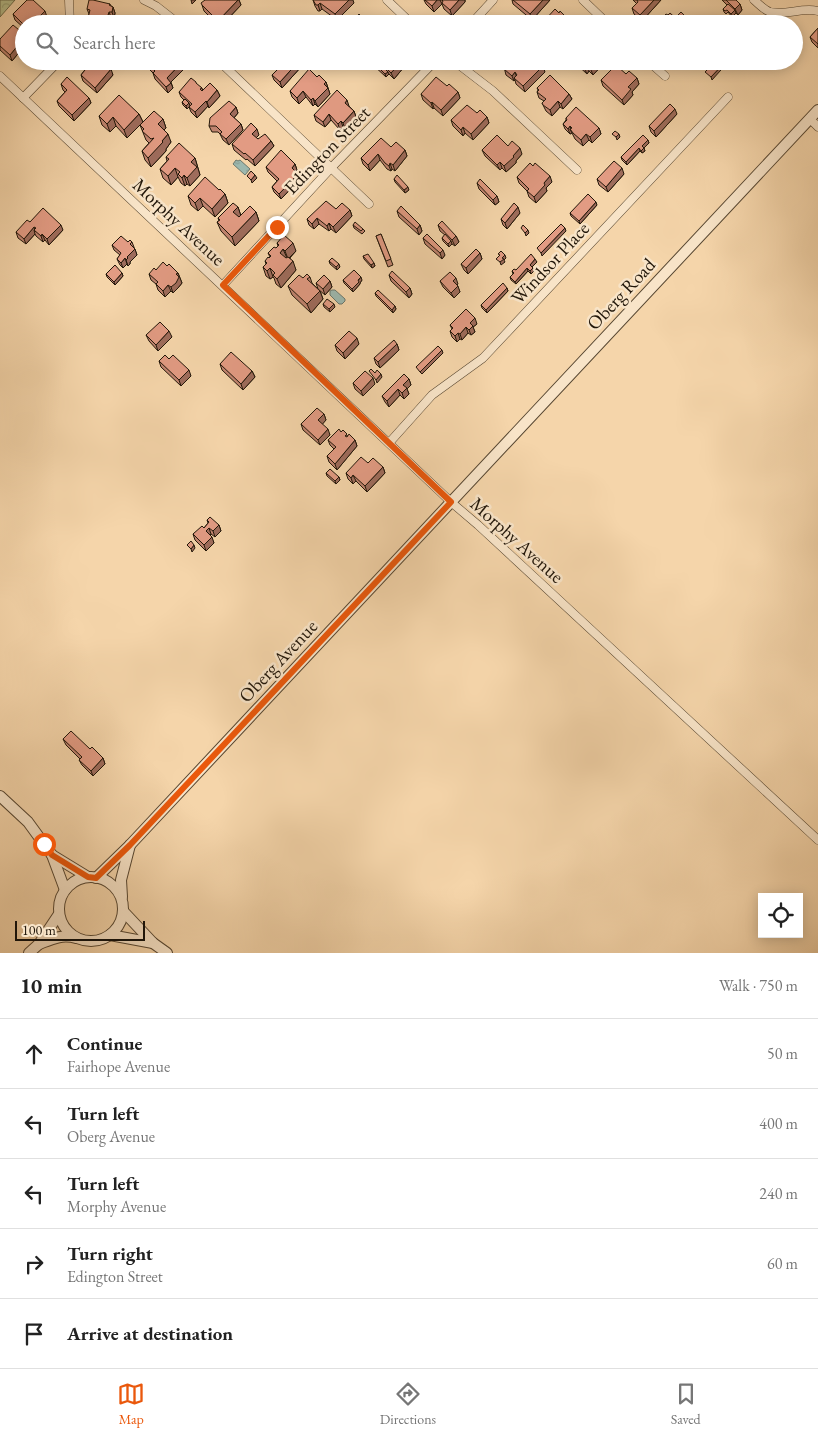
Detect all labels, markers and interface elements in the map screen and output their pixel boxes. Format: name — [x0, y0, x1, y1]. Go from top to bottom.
search box — [15, 15, 803, 70]
icon: search — [33, 29, 61, 57]
text: Search here — [73, 30, 155, 55]
street label: Edington Street — [278, 100, 376, 200]
street label: Morphy Avenue — [127, 173, 231, 271]
route end — [266, 216, 289, 239]
street label: Windsor Place — [505, 216, 595, 310]
street label: Oberg Road — [581, 252, 661, 335]
street label: Morphy Avenue — [465, 491, 569, 589]
street label: Oberg Avenue — [233, 614, 323, 708]
route start — [33, 833, 56, 856]
map controls — [758, 893, 803, 938]
button: locate — [758, 893, 803, 938]
scale bar — [15, 918, 145, 941]
text: 100 m — [22, 921, 56, 939]
text: 10 min — [20, 972, 82, 999]
text: Walk · 750 m — [719, 975, 798, 996]
text: Continue — [67, 1031, 142, 1056]
icon: ahead — [20, 1040, 48, 1068]
text: 50 m — [767, 1043, 798, 1064]
text: Fairhope Avenue — [67, 1056, 170, 1077]
text: Turn left — [67, 1101, 139, 1126]
icon: left — [20, 1110, 48, 1138]
text: 400 m — [759, 1113, 798, 1134]
text: Oberg Avenue — [67, 1126, 155, 1147]
text: Turn left — [67, 1171, 139, 1196]
icon: left — [20, 1180, 48, 1208]
text: 240 m — [759, 1183, 798, 1204]
text: Morphy Avenue — [67, 1196, 166, 1217]
text: Turn right — [67, 1241, 153, 1266]
icon: right — [20, 1250, 48, 1278]
text: 60 m — [767, 1253, 798, 1274]
text: Edington Street — [67, 1266, 163, 1287]
icon: arrive — [20, 1320, 48, 1348]
text: Arrive at destination — [67, 1321, 233, 1346]
tab: Map — [117, 1380, 145, 1428]
tab: Directions — [380, 1380, 436, 1428]
tab: Saved — [671, 1380, 701, 1428]

